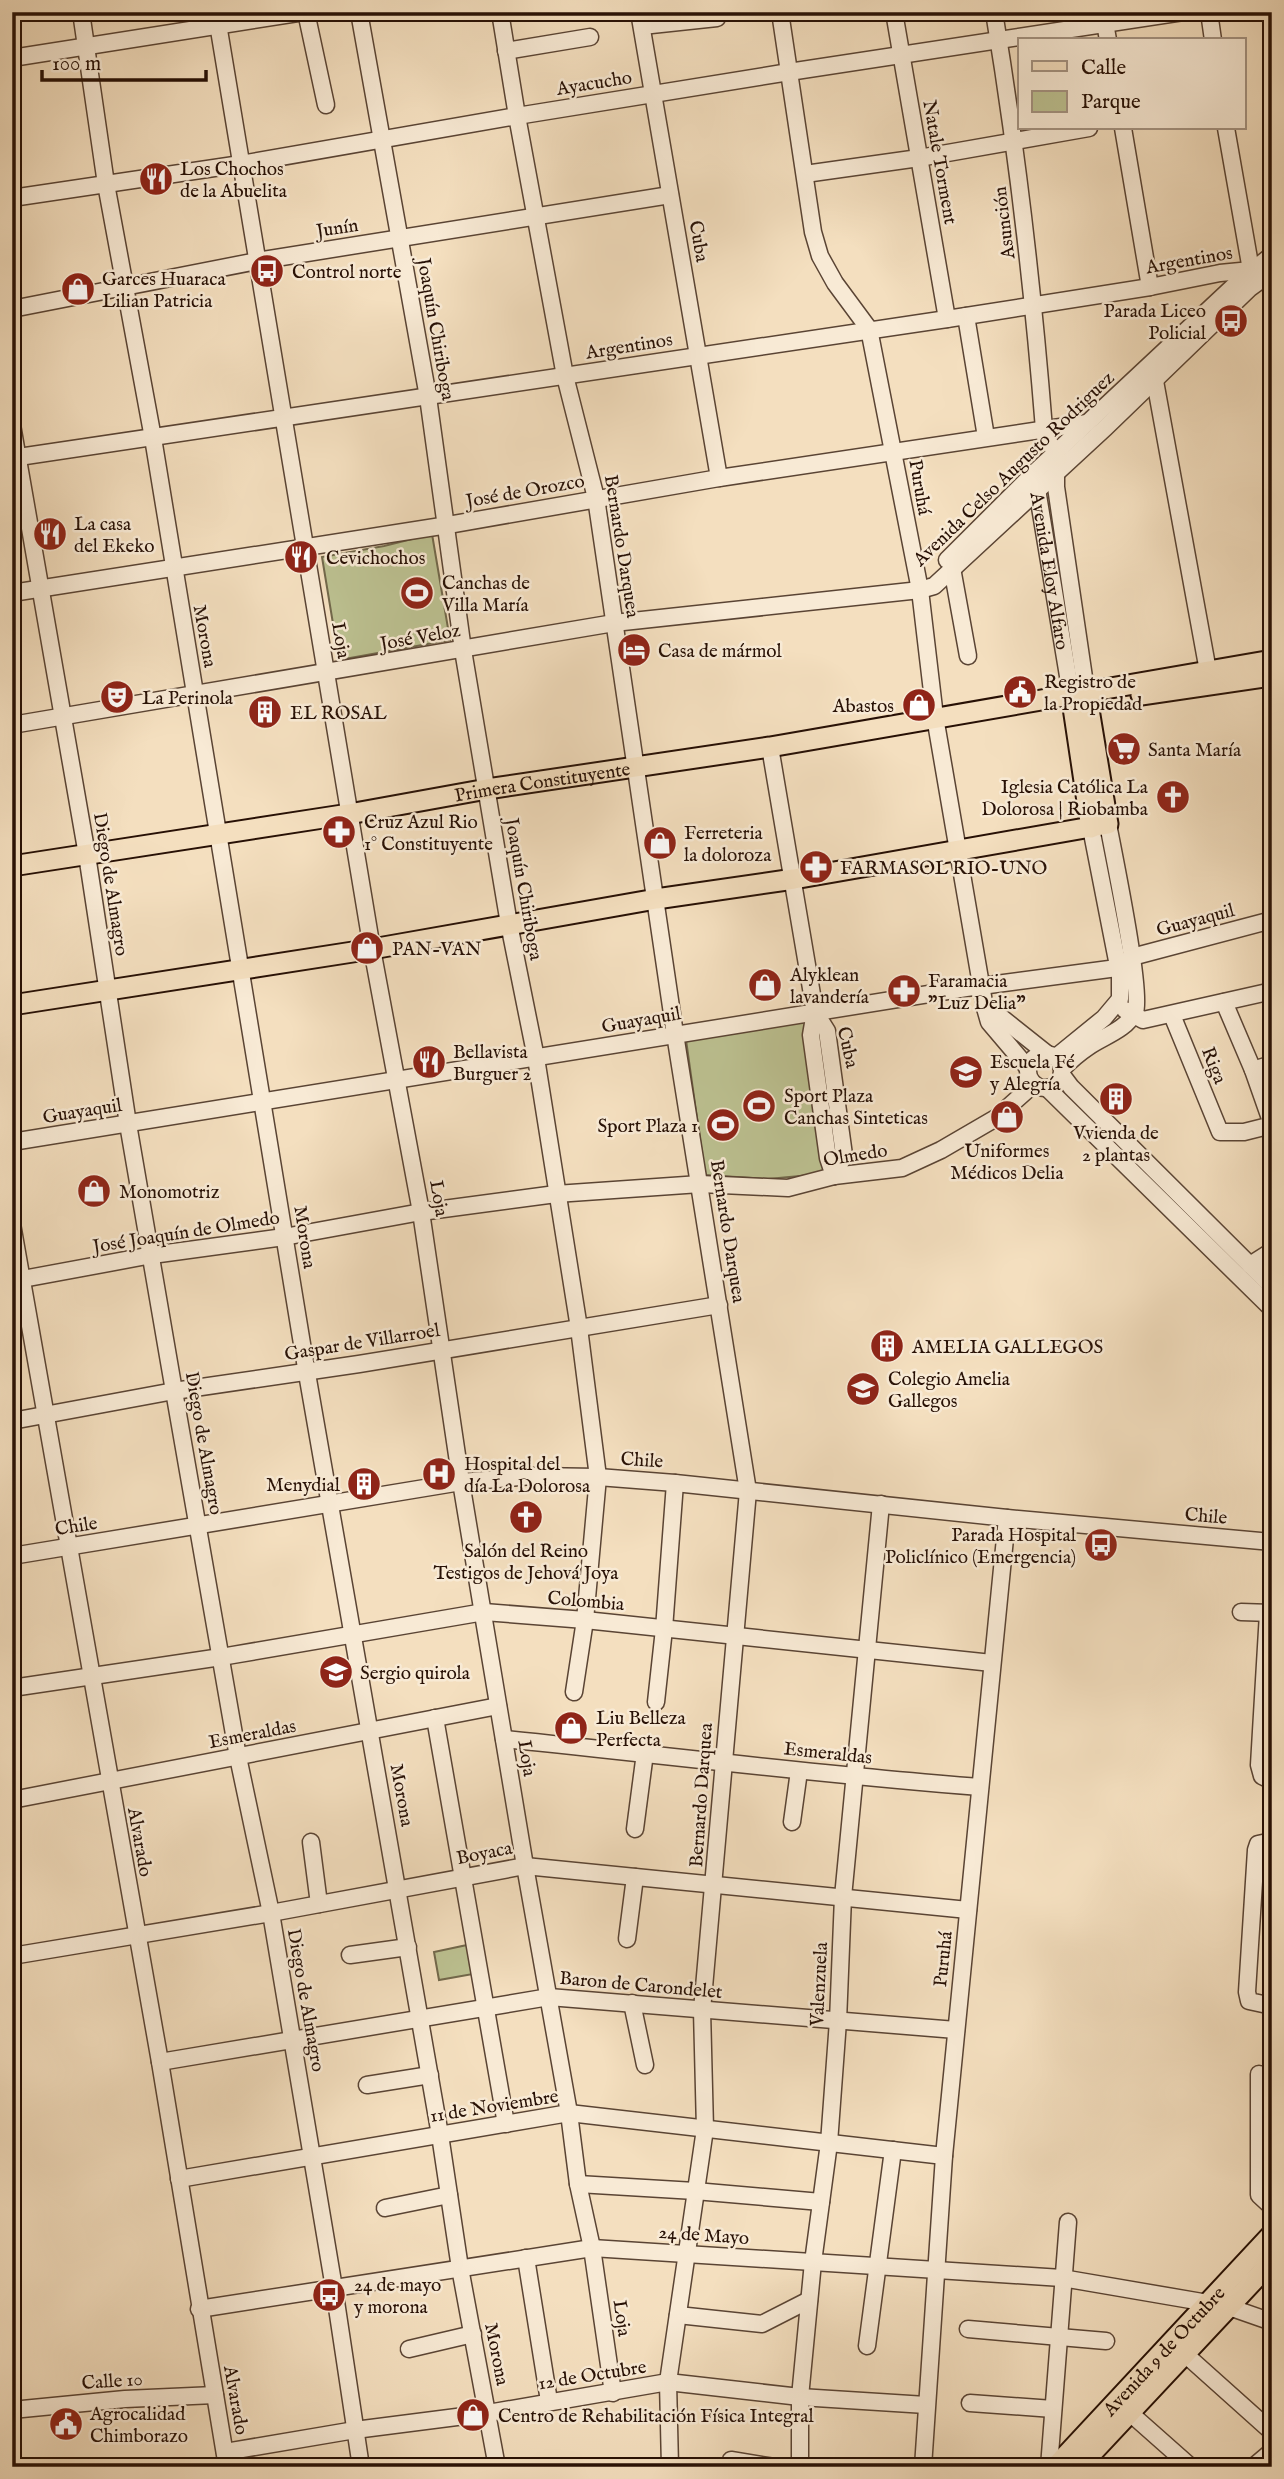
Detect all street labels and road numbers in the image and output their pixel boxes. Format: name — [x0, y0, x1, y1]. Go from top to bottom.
street label: Ayacucho — [554, 66, 634, 102]
street label: Natale Torment — [916, 98, 962, 227]
street label: Asunción — [989, 185, 1021, 261]
street label: Junín — [313, 214, 360, 244]
street label: Cuba — [683, 219, 714, 265]
street label: Argentinos — [1143, 242, 1235, 281]
street label: Joaquín Chiriboga — [410, 254, 459, 403]
street label: Argentinos — [583, 328, 674, 366]
street label: Avenida Celso Augusto Rodriguez — [908, 367, 1120, 573]
street label: Puruhá — [902, 458, 936, 518]
street label: José de Orozco — [462, 470, 587, 515]
street label: Bernardo Darquea — [598, 473, 644, 620]
street label: Avenida Eloy Alfaro — [1024, 490, 1073, 652]
street label: Morona — [187, 603, 221, 670]
street label: José Veloz — [376, 619, 463, 657]
street label: Loja — [325, 620, 355, 661]
street label: Primera Constituyente — [453, 758, 632, 809]
street label: Diego de Almagro — [87, 811, 133, 958]
street label: Joaquín Chiriboga — [498, 814, 547, 963]
street label: Guayaquil — [1154, 899, 1238, 943]
street label: Guayaquil — [600, 1002, 684, 1040]
street label: Cuba — [831, 1024, 864, 1071]
street label: Riga — [1195, 1044, 1232, 1089]
street label: Guayaquil — [41, 1094, 124, 1130]
street label: Olmedo — [822, 1139, 889, 1173]
street label: Bernardo Darquea — [704, 1158, 750, 1305]
street label: Loja — [423, 1178, 453, 1219]
street label: Morona — [287, 1204, 321, 1271]
street label: José Joaquín de Olmedo — [89, 1206, 282, 1260]
street label: Gaspar de Villarroel — [283, 1319, 442, 1367]
street label: Diego de Almagro — [179, 1370, 227, 1517]
street label: Chile — [620, 1448, 664, 1474]
street label: Chile — [1184, 1503, 1228, 1531]
street label: Chile — [53, 1512, 100, 1542]
street label: Colombia — [546, 1587, 626, 1617]
street label: Esmeraldas — [207, 1715, 298, 1755]
street label: Bernardo Darquea — [685, 1721, 719, 1868]
street label: Esmeraldas — [783, 1737, 873, 1771]
street label: Loja — [511, 1738, 541, 1779]
street label: Morona — [384, 1762, 418, 1829]
street label: Alvarado — [121, 1805, 157, 1879]
street label: Boyaca — [454, 1837, 515, 1871]
street label: Diego de Almagro — [281, 1927, 329, 2074]
street label: Puruhá — [929, 1929, 959, 1988]
street label: Valenzuela — [806, 1941, 834, 2028]
street label: Baron de Carondelet — [558, 1967, 724, 2005]
street label: 11 de Noviembre — [428, 2085, 561, 2129]
street label: 24 de Mayo — [658, 2221, 750, 2251]
street label: Avenida 9 de Octubre — [1098, 2282, 1231, 2423]
street label: Loja — [607, 2298, 636, 2339]
street label: Morona — [478, 2321, 514, 2389]
street label: 12 de Octubre — [536, 2356, 648, 2396]
street label: Alvarado — [217, 2363, 253, 2437]
street label: Calle 10 — [81, 2368, 144, 2396]

